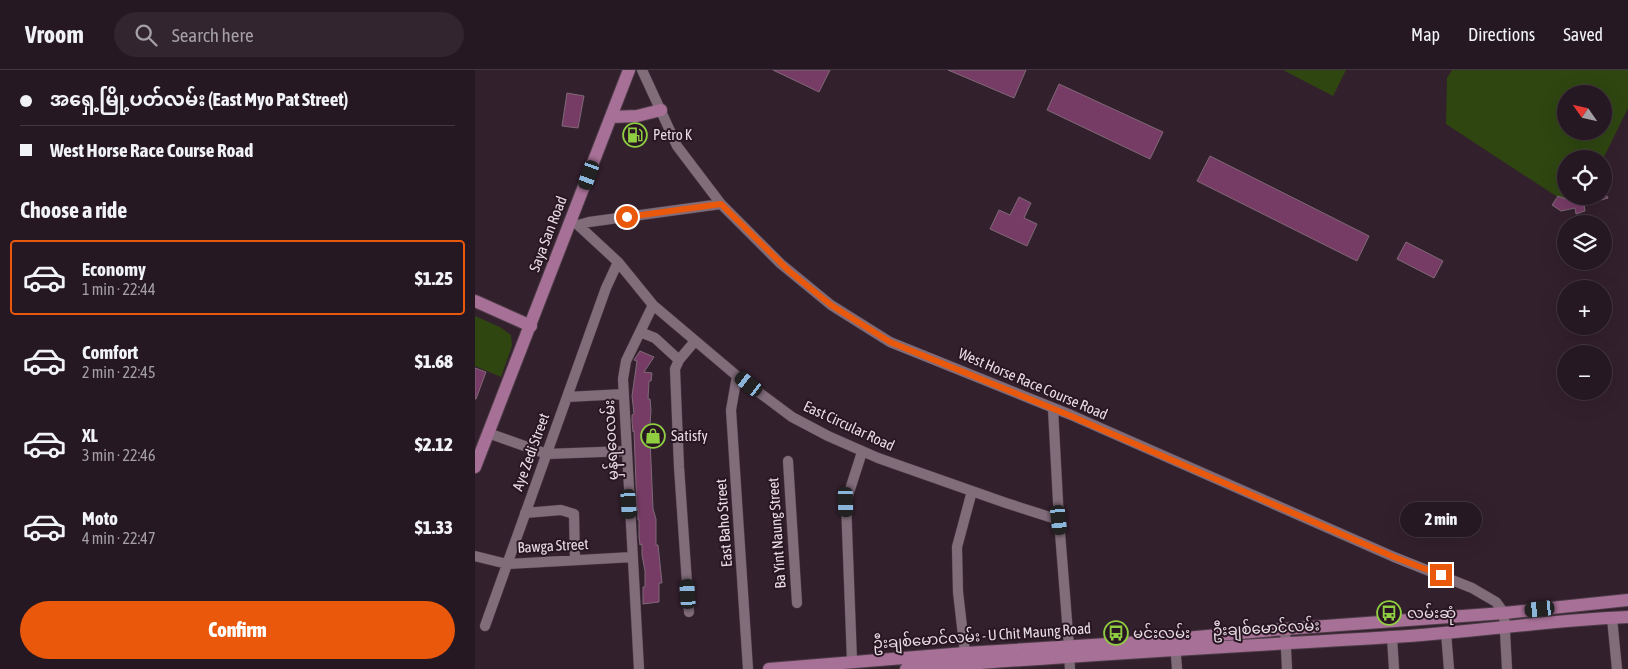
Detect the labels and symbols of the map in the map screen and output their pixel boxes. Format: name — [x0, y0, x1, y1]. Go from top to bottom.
north arrow — [1557, 85, 1613, 140]
fuel station icon: Petro K — [622, 122, 648, 148]
place label: Petro K — [653, 126, 693, 143]
car — [576, 158, 601, 192]
street label: Saya San Road — [525, 194, 570, 274]
route start — [616, 206, 638, 228]
street label: West Horse Race Course Road — [956, 344, 1110, 423]
car — [732, 369, 765, 399]
street label: East Circular Road — [801, 397, 897, 454]
street label: မှန်ရဝေလမ်း — [599, 399, 625, 481]
street label: Aye Zedi Street — [509, 411, 552, 493]
shop icon: Satisfy — [640, 423, 666, 449]
place label: Satisfy — [671, 427, 708, 444]
street label: Ba Yint Naung Street — [764, 477, 789, 589]
street label: East Baho Street — [712, 478, 735, 568]
car — [838, 487, 853, 517]
car — [620, 489, 637, 519]
callout: 2 min — [1400, 502, 1482, 538]
car — [1049, 504, 1068, 536]
street label: Bawga Street — [517, 535, 589, 556]
route end — [1430, 564, 1452, 586]
car — [679, 579, 696, 609]
bus stop icon: လမ်းဆုံ — [1376, 600, 1402, 626]
car — [1524, 600, 1555, 618]
place label: လမ်းဆုံ — [1407, 603, 1456, 625]
street label: ဦးချစ်မောင်လမ်း — [1212, 615, 1320, 643]
street label: ဦးချစ်မောင်လမ်း - U Chit Maung Road — [872, 618, 1092, 656]
bus stop icon: မင်းလမ်း — [1103, 620, 1129, 646]
place label: မင်းလမ်း — [1133, 623, 1190, 641]

